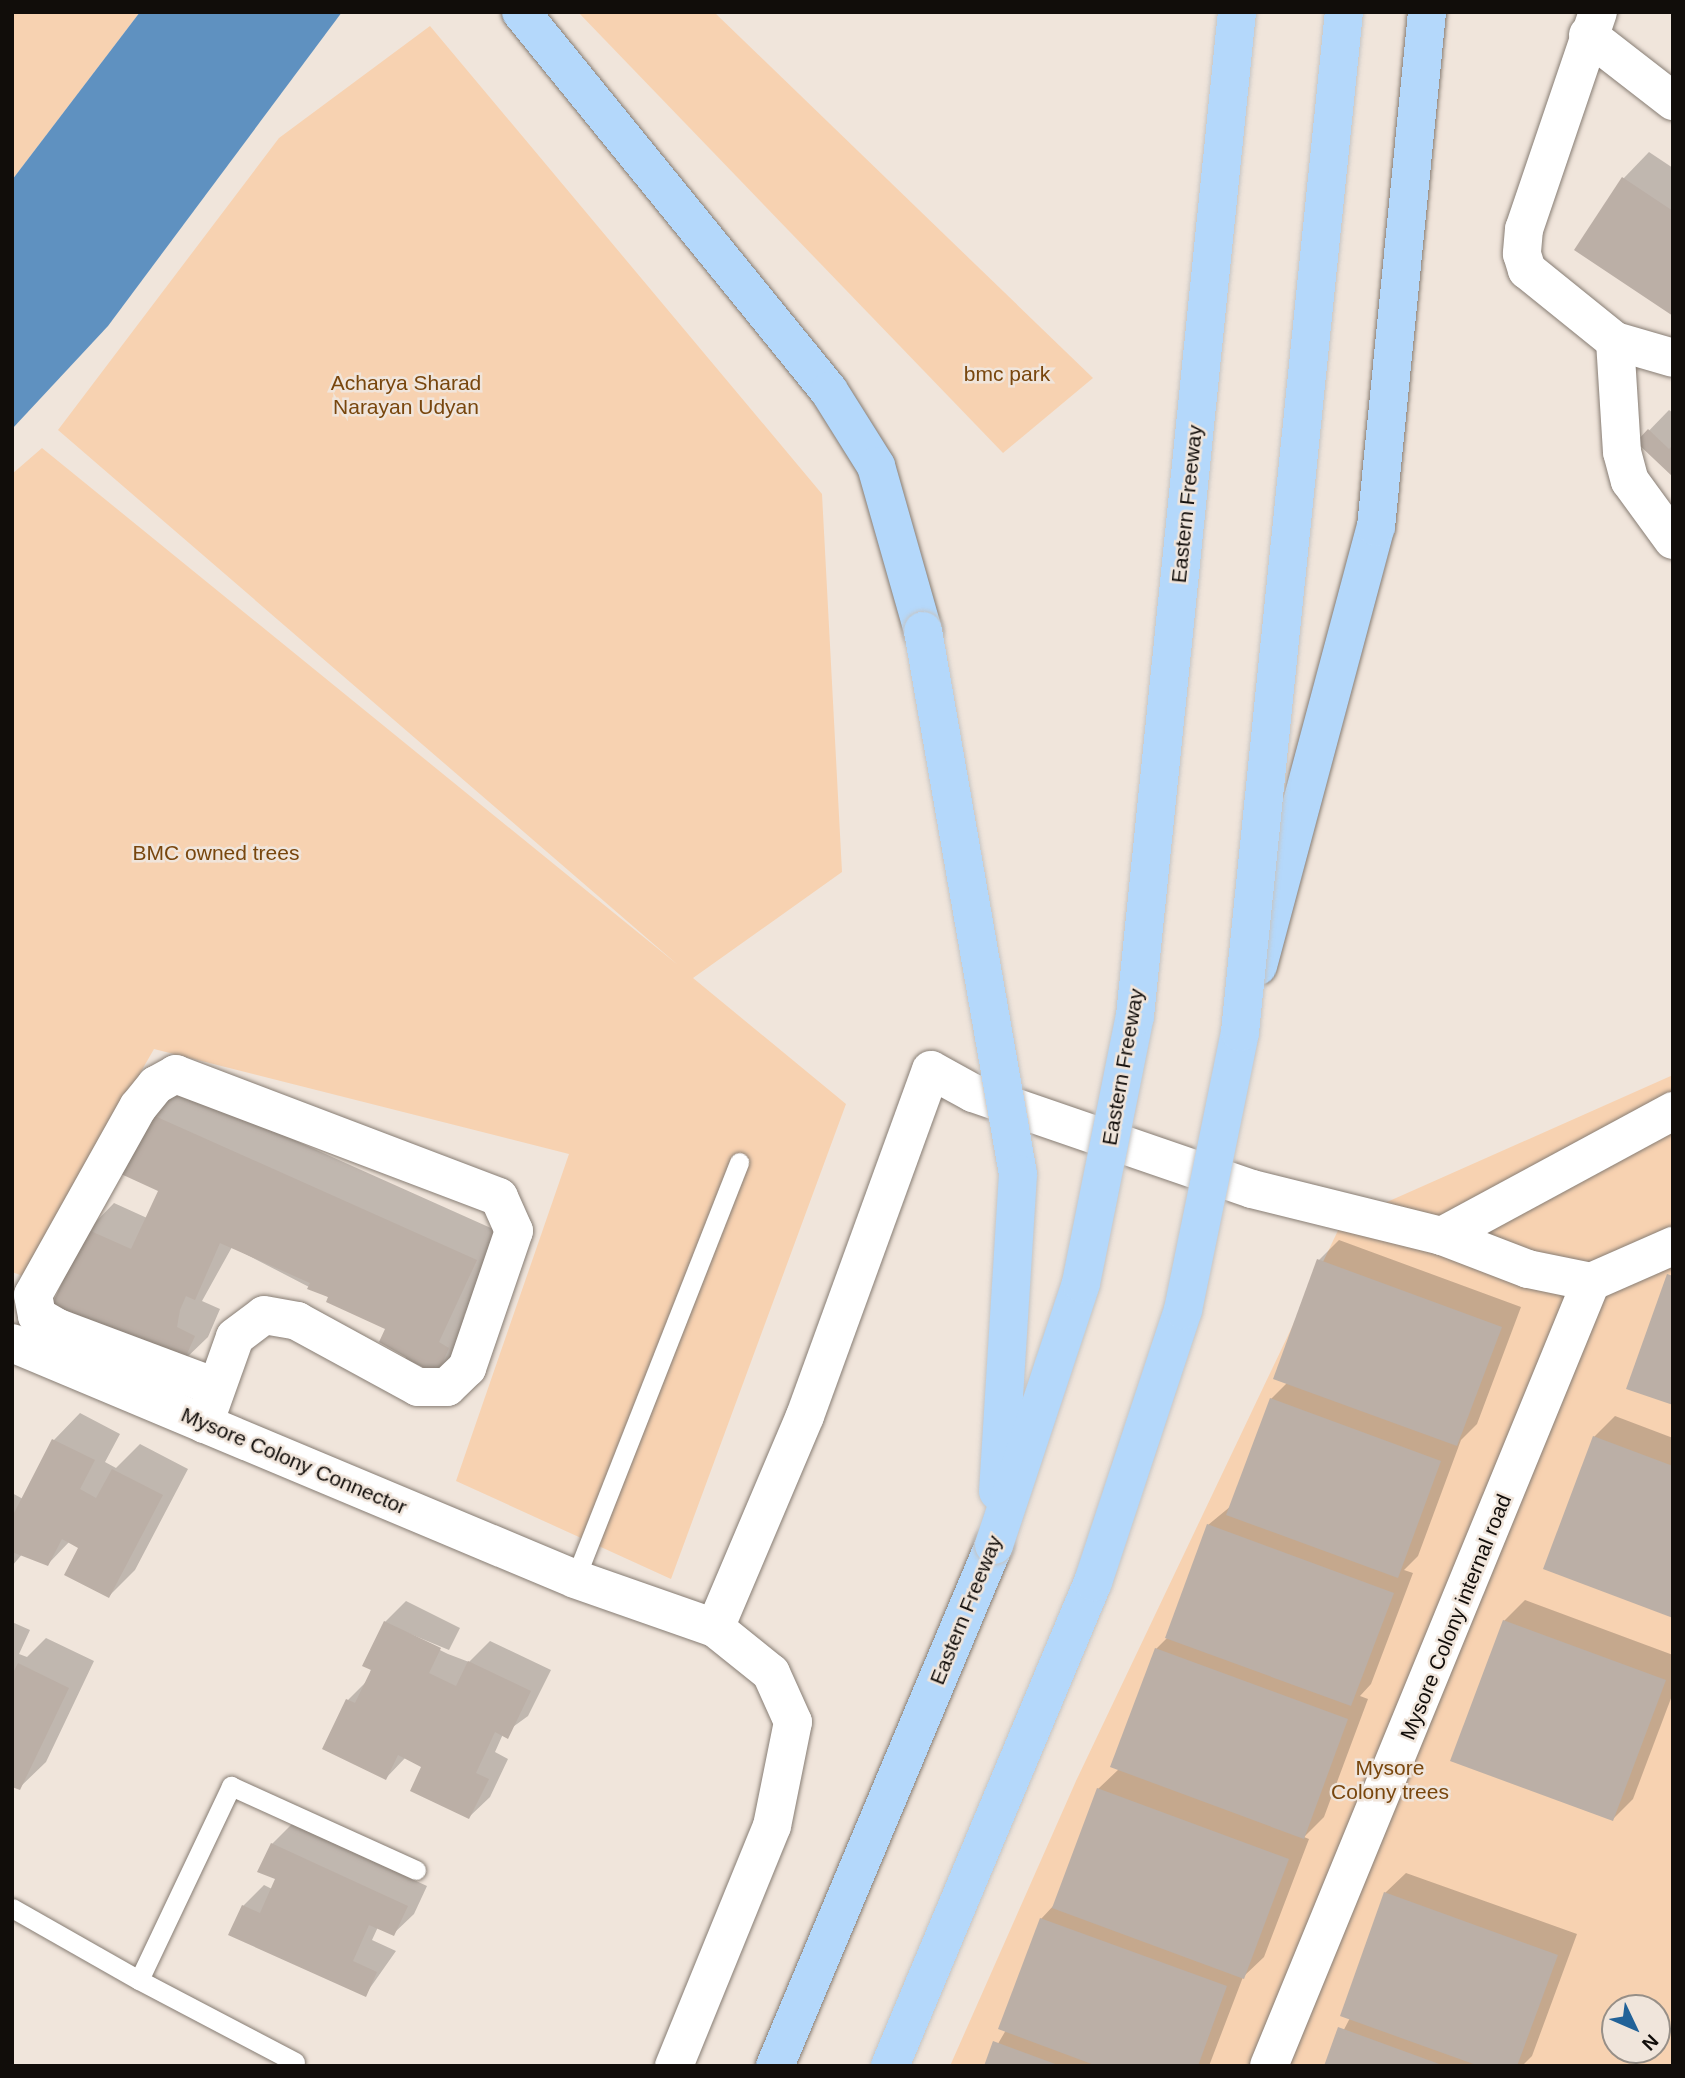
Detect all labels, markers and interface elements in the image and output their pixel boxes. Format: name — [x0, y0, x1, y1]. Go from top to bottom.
park label: bmc park — [964, 361, 1050, 387]
park label: Acharya Sharad Narayan Udyan — [331, 370, 481, 420]
street label: Eastern Freeway — [1166, 424, 1208, 584]
park label: BMC owned trees — [133, 840, 299, 866]
street label: Eastern Freeway — [1097, 987, 1149, 1147]
street label: Mysore Colony Connector — [177, 1402, 411, 1520]
street label: Mysore Colony internal road — [1395, 1491, 1517, 1743]
street label: Eastern Freeway — [925, 1532, 1007, 1688]
park label: Mysore Colony trees — [1331, 1755, 1449, 1805]
north arrow — [1601, 1994, 1671, 2064]
text: N — [1638, 2030, 1662, 2055]

